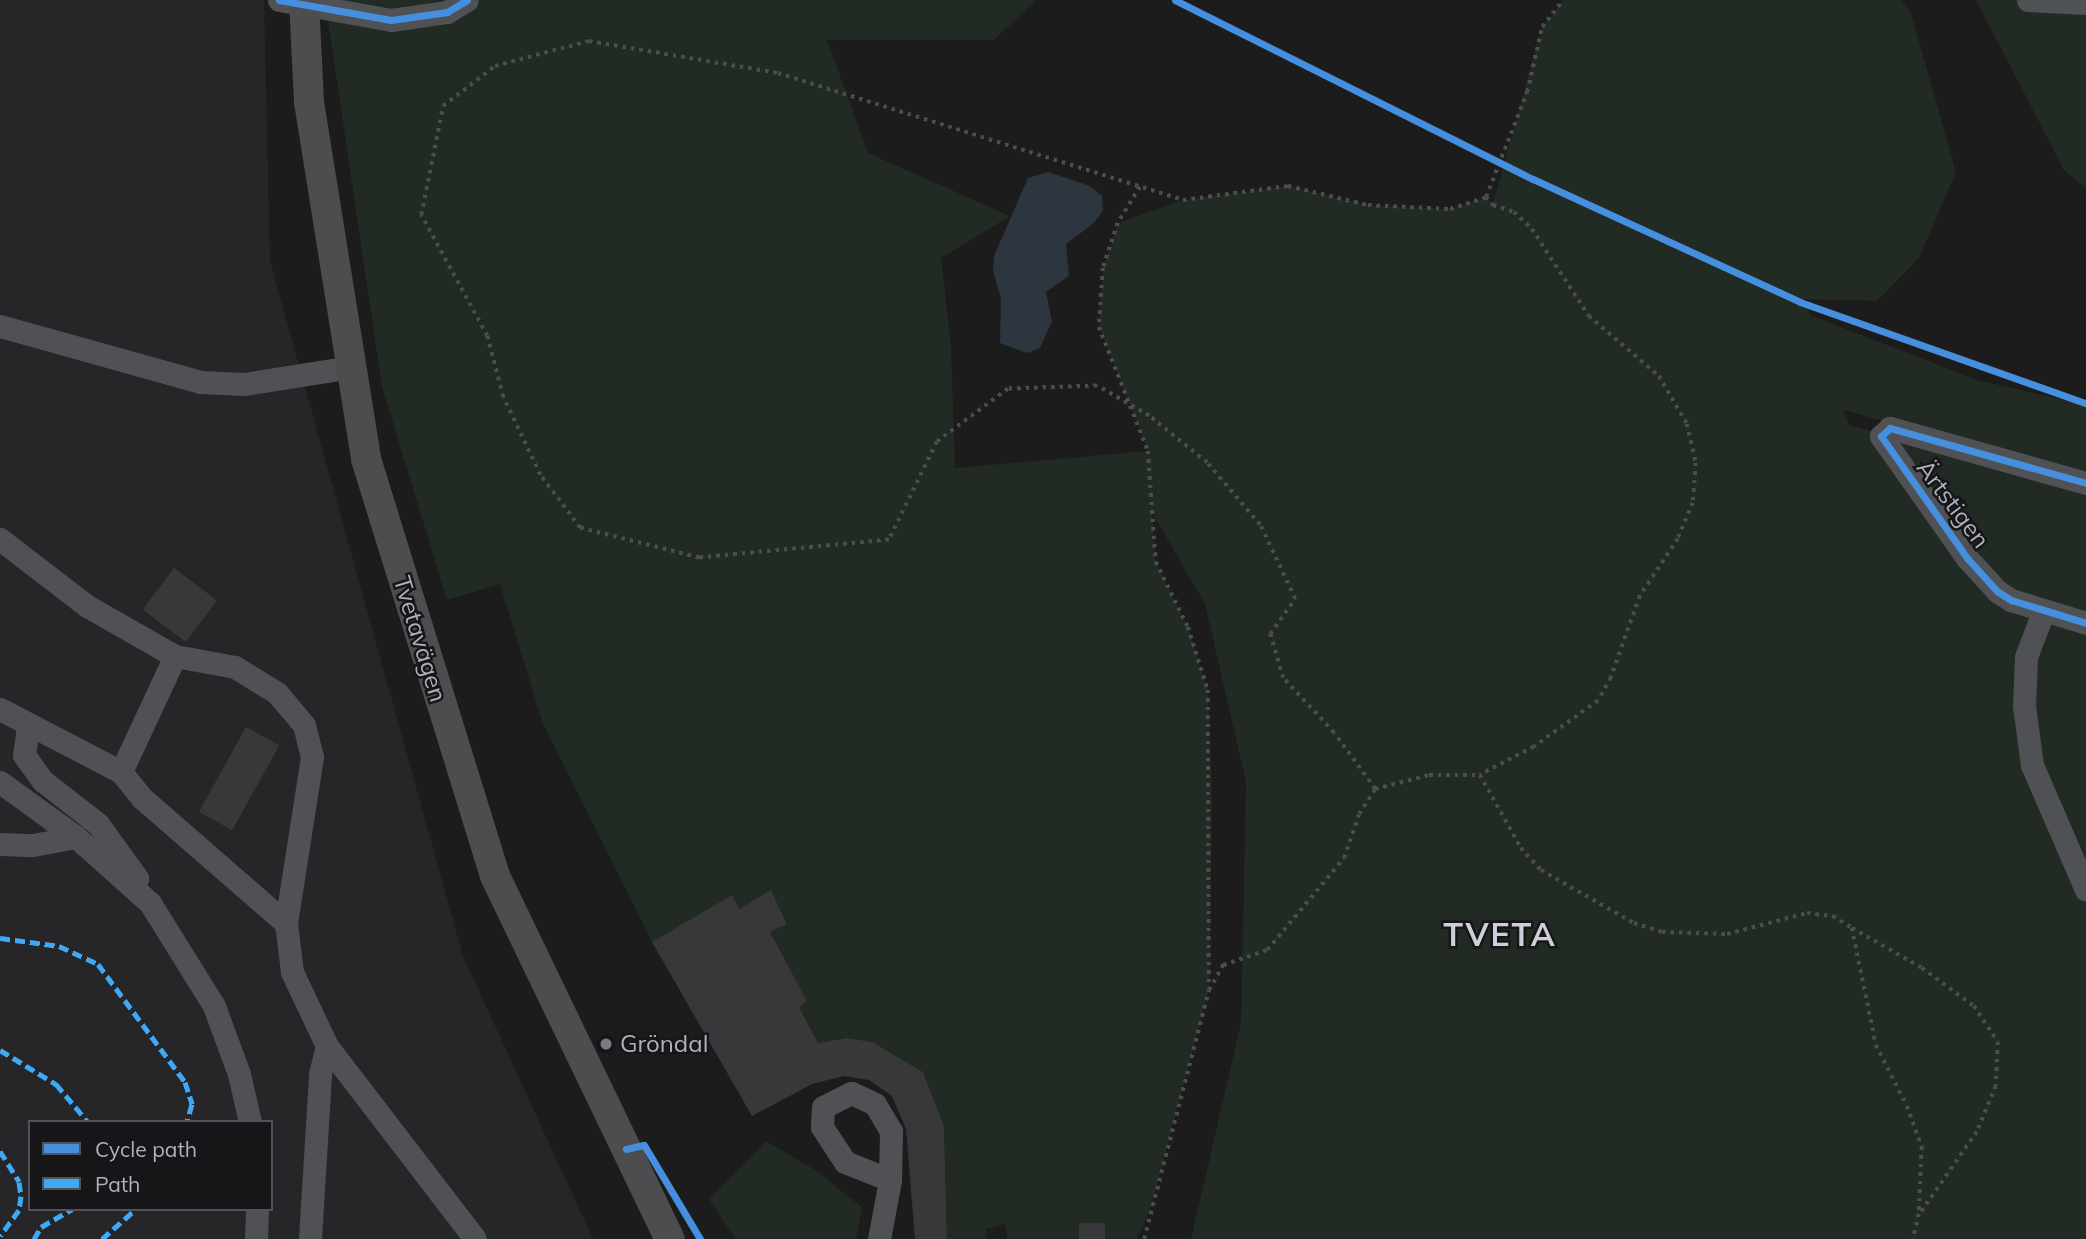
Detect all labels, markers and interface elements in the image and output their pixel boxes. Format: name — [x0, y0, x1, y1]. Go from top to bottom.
street label: Ärtstigen — [1911, 454, 1995, 554]
street label: Tvetavägen — [387, 573, 453, 705]
district label: TVETA — [1444, 915, 1556, 953]
place label: Gröndal — [620, 1030, 708, 1058]
marker: Gröndal — [598, 1036, 614, 1052]
legend — [28, 1120, 273, 1211]
text: Cycle path — [95, 1136, 197, 1162]
text: Path — [95, 1171, 140, 1197]

